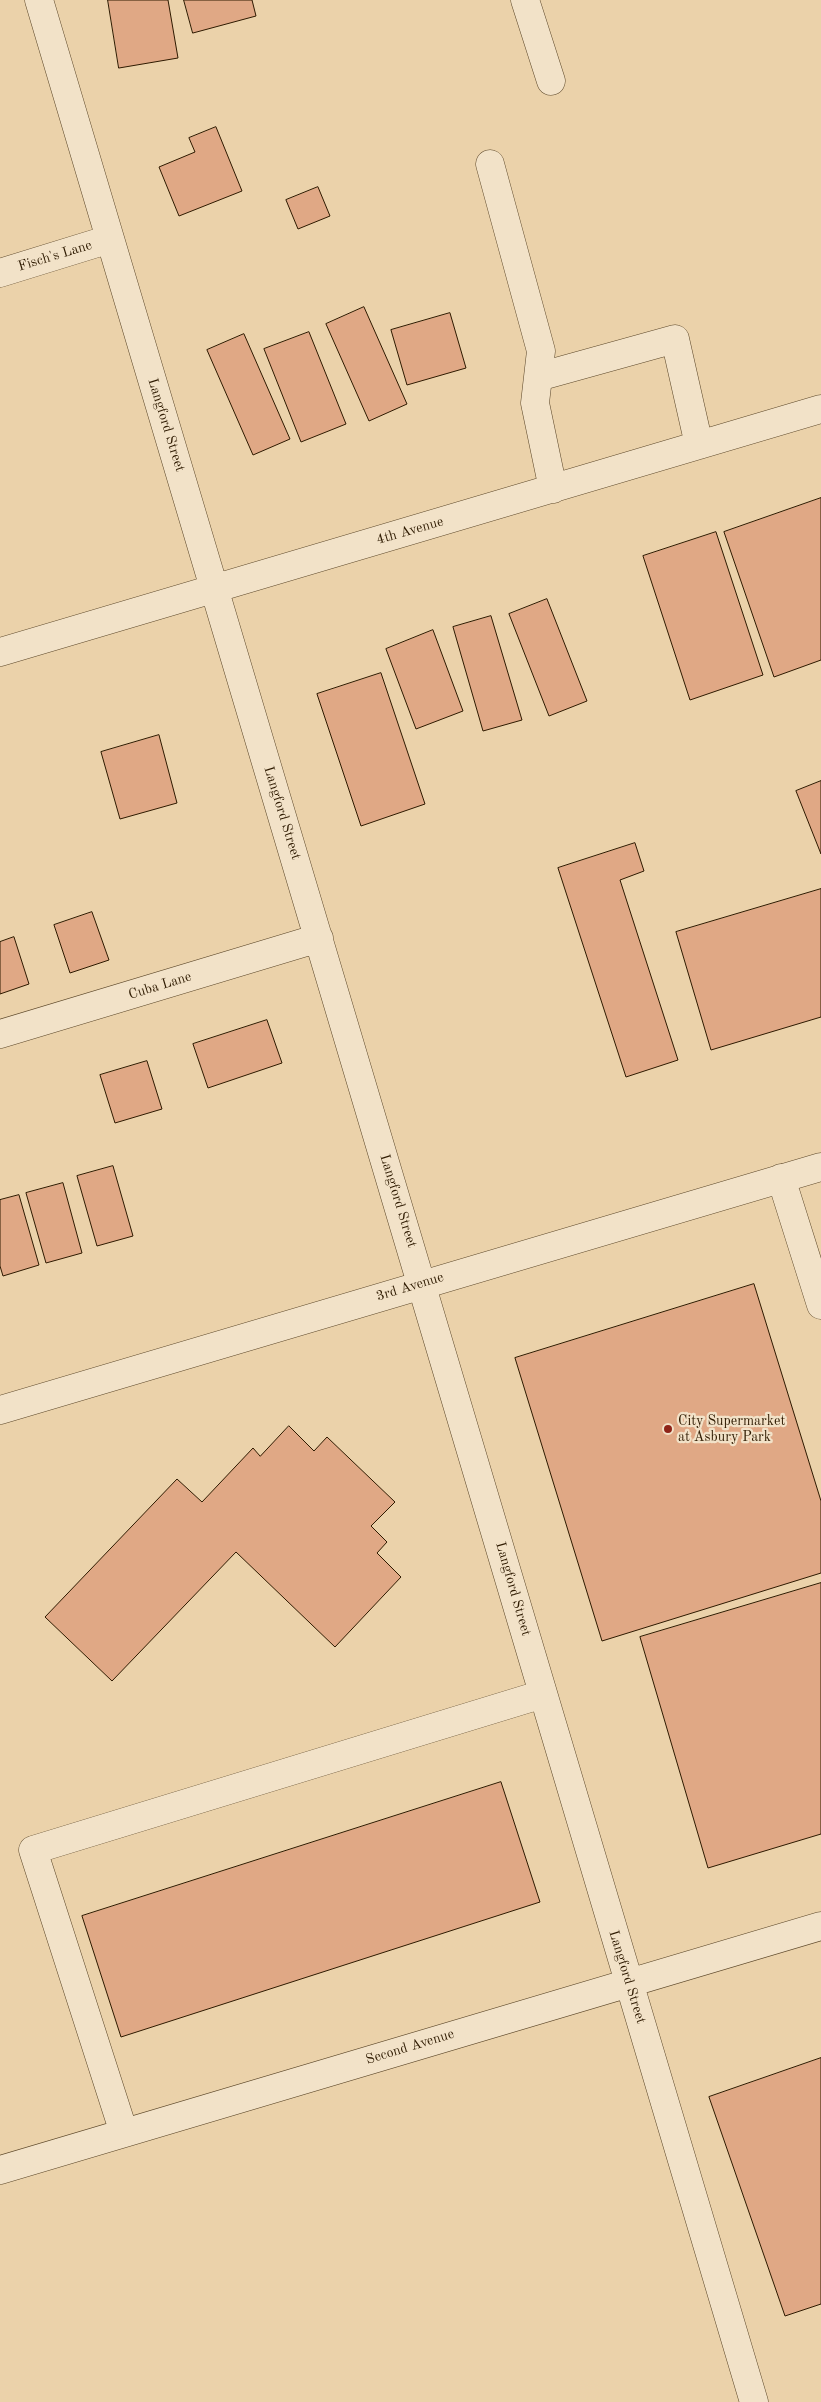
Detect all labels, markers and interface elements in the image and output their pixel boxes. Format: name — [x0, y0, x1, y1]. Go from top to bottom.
street label: Fisch's Lane — [16, 237, 94, 275]
street label: Langford Street — [144, 376, 188, 474]
street label: 4th Avenue — [375, 513, 445, 549]
street label: Langford Street — [260, 764, 304, 862]
street label: Cuba Lane — [126, 968, 194, 1004]
street label: Langford Street — [376, 1152, 420, 1250]
street label: 3rd Avenue — [374, 1269, 446, 1305]
place label: City Supermarket at Asbury Park — [678, 1413, 785, 1445]
marker: City Supermarket at Asbury Park — [662, 1423, 674, 1435]
street label: Langford Street — [492, 1540, 534, 1638]
street label: Langford Street — [605, 1928, 649, 2026]
street label: Second Avenue — [364, 2026, 456, 2068]

